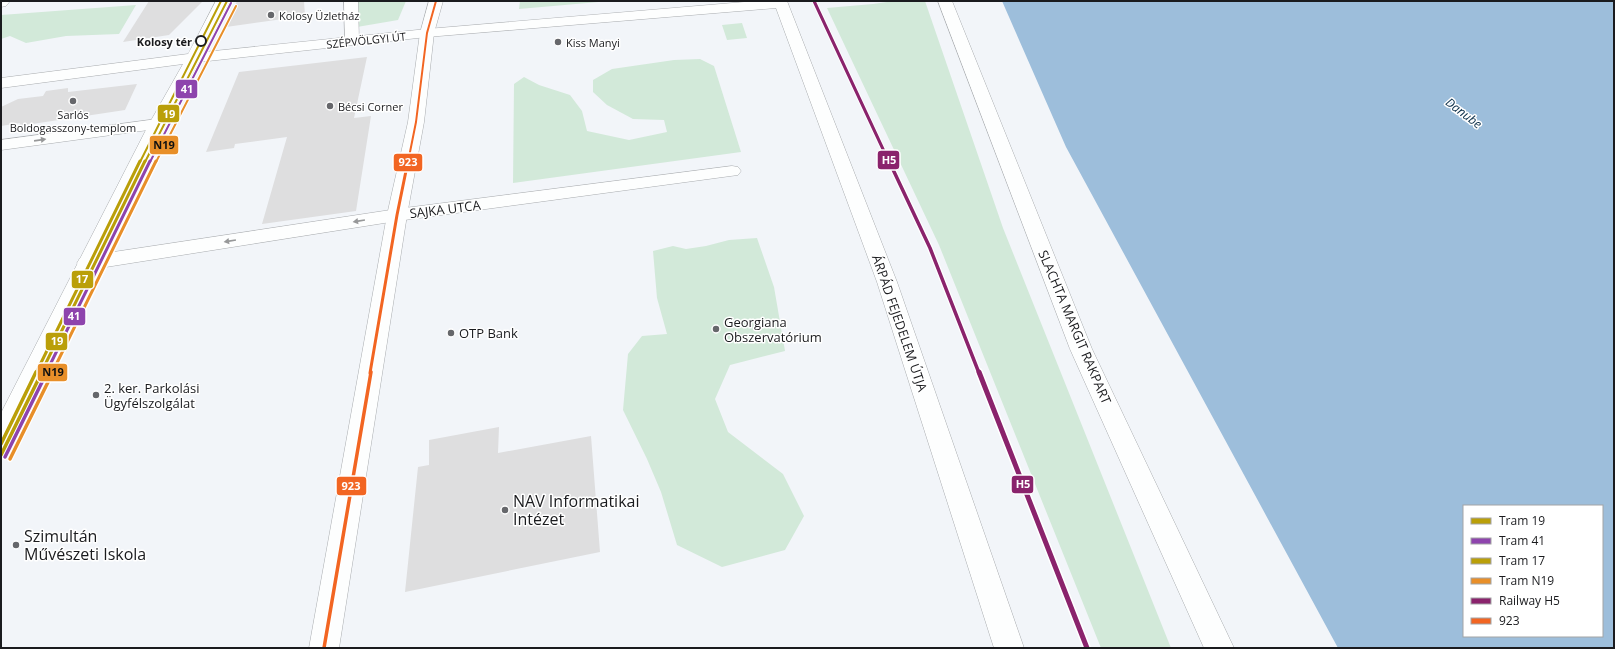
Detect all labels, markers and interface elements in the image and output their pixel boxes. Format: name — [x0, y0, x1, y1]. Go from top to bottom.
place label: Kolosy Üzletház — [279, 8, 359, 23]
marker: Kolosy Üzletház — [266, 10, 276, 20]
street label: SZÉPVÖLGYI ÚT — [325, 28, 407, 52]
place label: Kolosy tér — [137, 34, 192, 49]
marker: Kolosy tér — [195, 35, 207, 47]
place label: Kiss Manyi — [566, 35, 620, 50]
marker: Kiss Manyi — [553, 37, 563, 47]
line badge: 41 — [175, 79, 198, 99]
text: 41 — [181, 81, 193, 96]
water label: Danube — [1442, 94, 1486, 132]
marker: Sarlós Boldogasszony-templom — [68, 96, 78, 106]
place label: Bécsi Corner — [338, 99, 403, 114]
marker: Bécsi Corner — [325, 101, 335, 111]
line badge: 19 — [157, 104, 180, 123]
text: 19 — [163, 106, 175, 121]
place label: Sarlós Boldogasszony-templom — [10, 107, 136, 135]
line badge: N19 — [149, 135, 179, 155]
one-way arrow — [34, 137, 46, 143]
text: N19 — [153, 137, 175, 152]
line badge: H5 — [877, 150, 900, 170]
text: H5 — [882, 152, 896, 167]
line badge: 923 — [393, 153, 423, 172]
text: 923 — [399, 154, 417, 169]
street label: SAJKA UTCA — [408, 196, 482, 222]
one-way arrow — [352, 218, 365, 224]
one-way arrow — [224, 238, 236, 244]
street label: SLACHTA MARGIT RAKPART — [1034, 247, 1116, 408]
street label: ÁRPÁD FEJEDELEM ÚTJA — [868, 252, 932, 395]
line badge: 17 — [71, 270, 94, 289]
text: 17 — [76, 271, 88, 286]
line badge: 41 — [63, 307, 86, 326]
text: 41 — [68, 308, 80, 323]
place label: Georgiana Obszervatórium — [724, 313, 822, 346]
place label: OTP Bank — [459, 324, 518, 342]
marker: Georgiana Obszervatórium — [711, 324, 721, 334]
marker: OTP Bank — [446, 328, 456, 338]
line badge: 19 — [45, 332, 68, 351]
text: 19 — [51, 333, 63, 348]
line badge: N19 — [37, 363, 68, 382]
text: N19 — [42, 364, 64, 379]
place label: 2. ker. Parkolási Ügyfélszolgálat — [104, 379, 199, 412]
marker: 2. ker. Parkolási Ügyfélszolgálat — [91, 390, 101, 400]
line badge: H5 — [1011, 475, 1034, 494]
line badge: 923 — [336, 476, 367, 496]
text: H5 — [1016, 476, 1030, 491]
text: 923 — [342, 478, 360, 493]
place label: NAV Informatikai Intézet — [513, 490, 639, 530]
marker: NAV Informatikai Intézet — [500, 505, 510, 515]
legend — [1463, 505, 1603, 637]
text: Tram 19 — [1499, 512, 1545, 529]
place label: Szimultán Művészeti Iskola — [24, 525, 146, 565]
text: Tram 41 — [1499, 532, 1545, 549]
marker: Szimultán Művészeti Iskola — [11, 540, 21, 550]
text: Tram 17 — [1499, 552, 1545, 569]
text: Tram N19 — [1499, 572, 1554, 589]
text: Railway H5 — [1499, 592, 1560, 609]
text: 923 — [1499, 612, 1520, 629]

